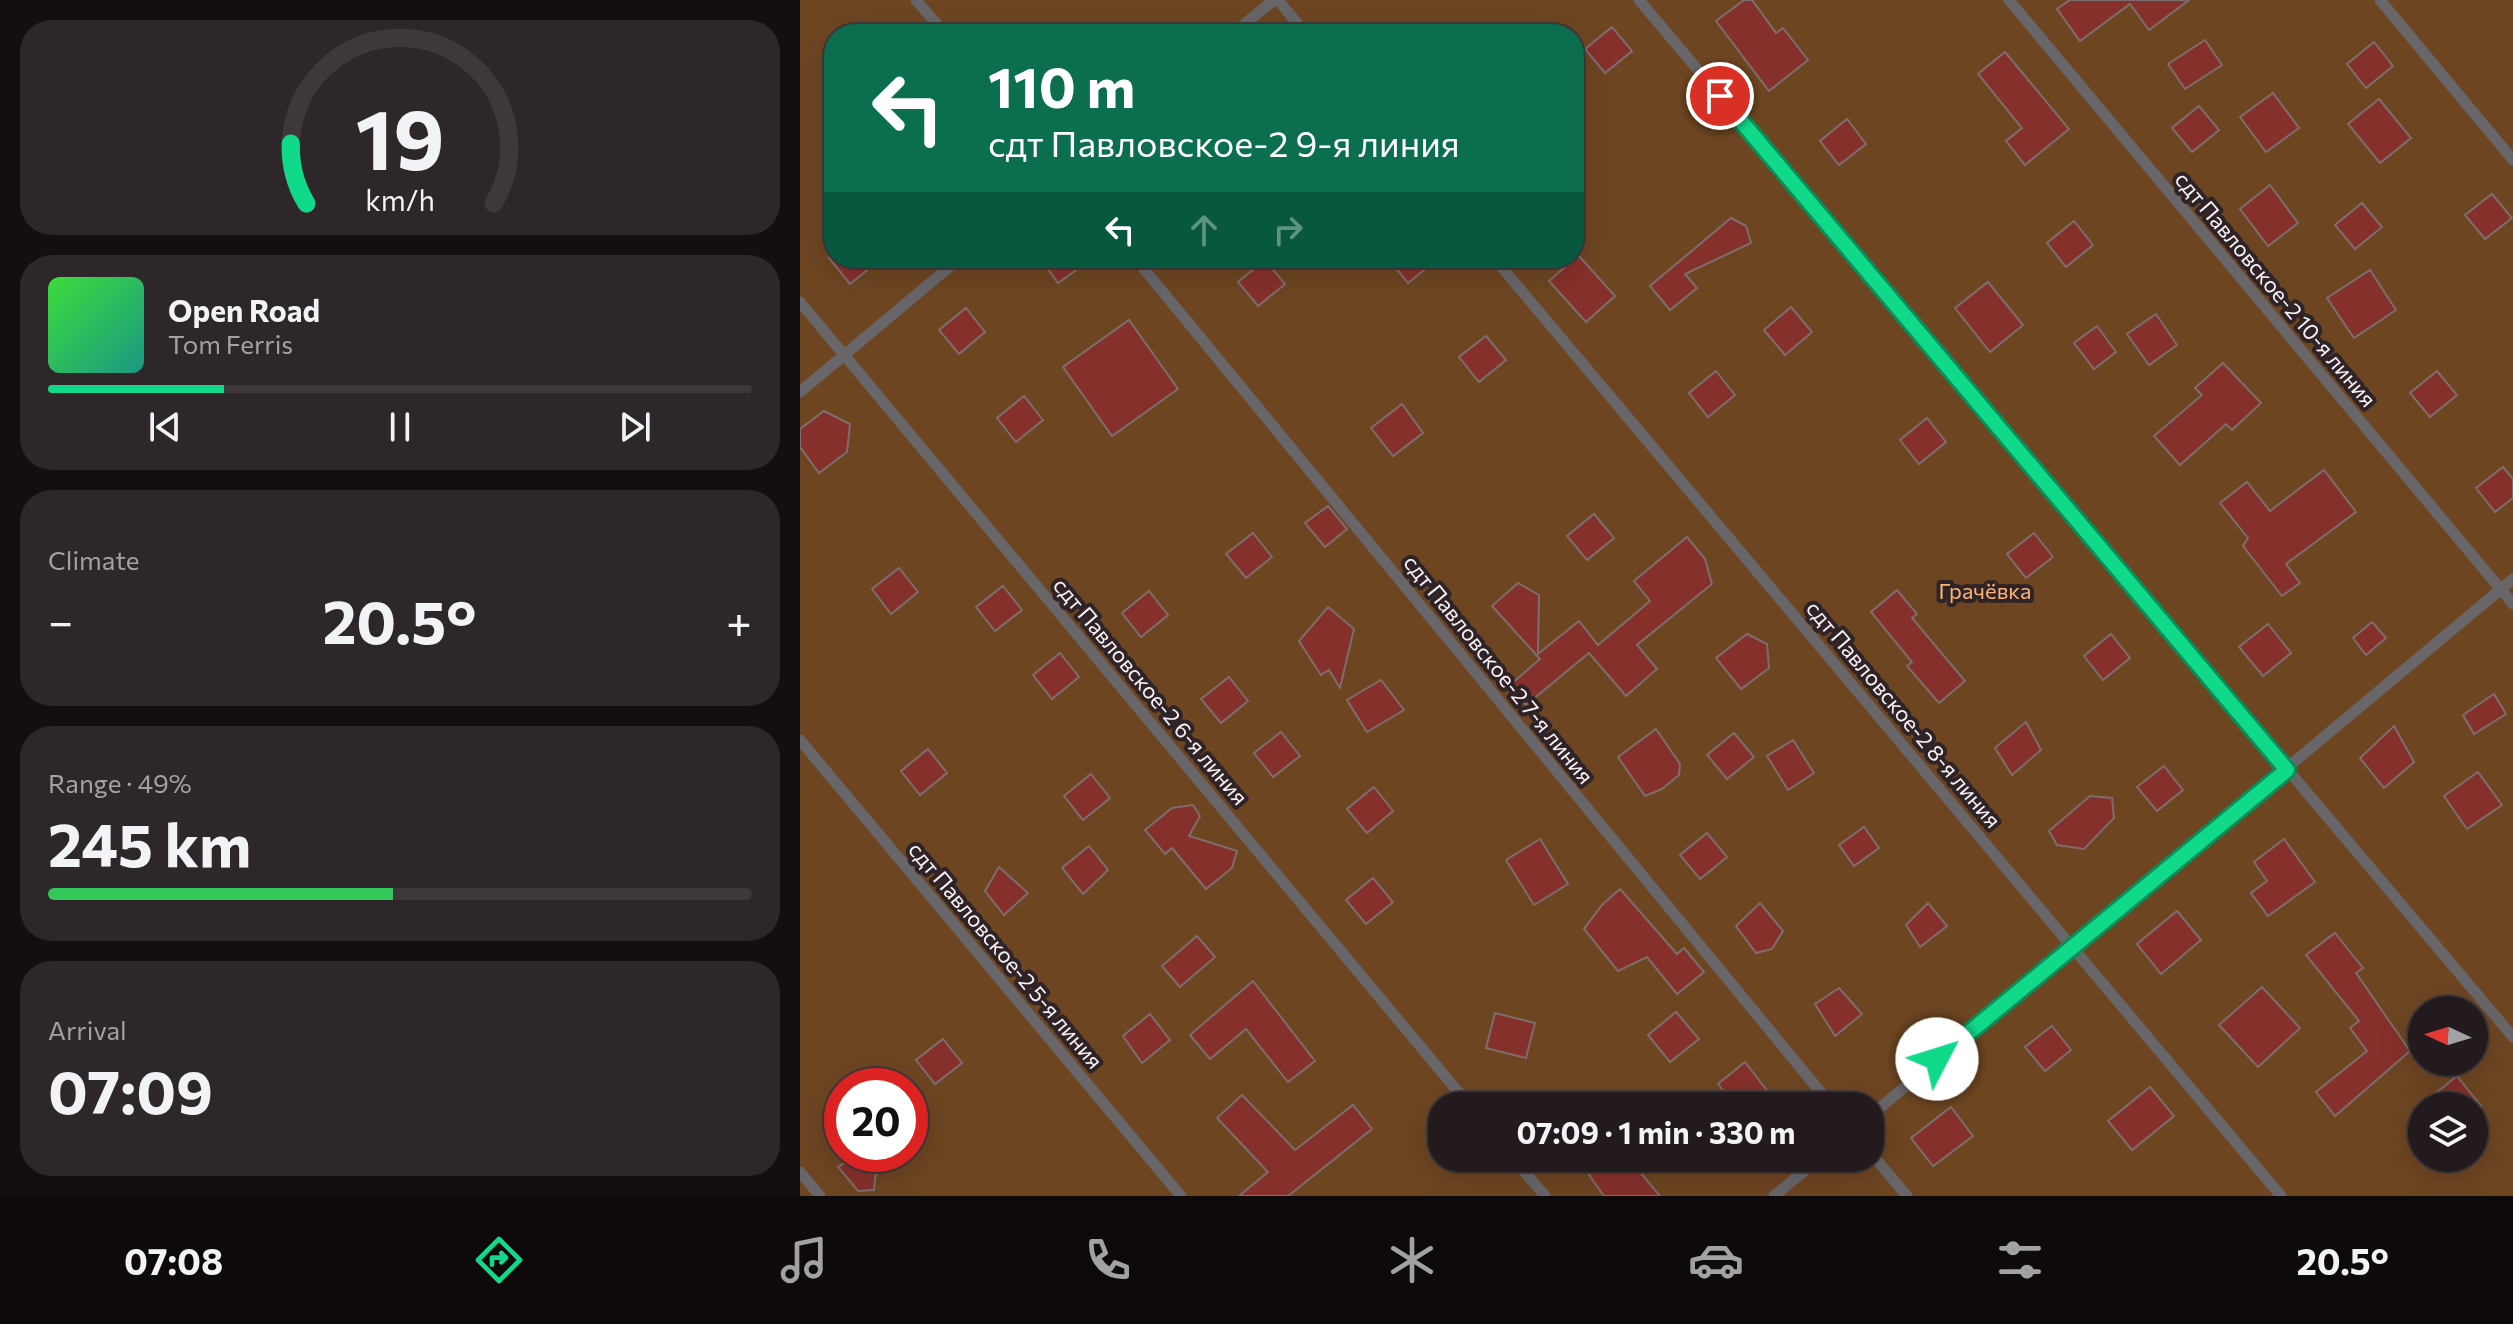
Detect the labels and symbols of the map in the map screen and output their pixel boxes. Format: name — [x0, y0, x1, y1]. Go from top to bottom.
pin — [1686, 62, 1754, 130]
street label: сдт Павловское-2 10-я линия — [2170, 166, 2382, 412]
street label: сдт Павловское-2 7-я линия — [1398, 549, 1600, 789]
street label: сдт Павловское-2 6-я линия — [1048, 572, 1254, 810]
park label: Грачёвка — [1938, 577, 2032, 604]
street label: сдт Павловское-2 8-я линия — [1801, 595, 2007, 833]
street label: сдт Павловское-2 5-я линия — [903, 836, 1109, 1074]
north arrow — [2408, 996, 2488, 1076]
position arrow — [1895, 1017, 1979, 1101]
speed limit sign: 20 — [824, 1068, 928, 1172]

